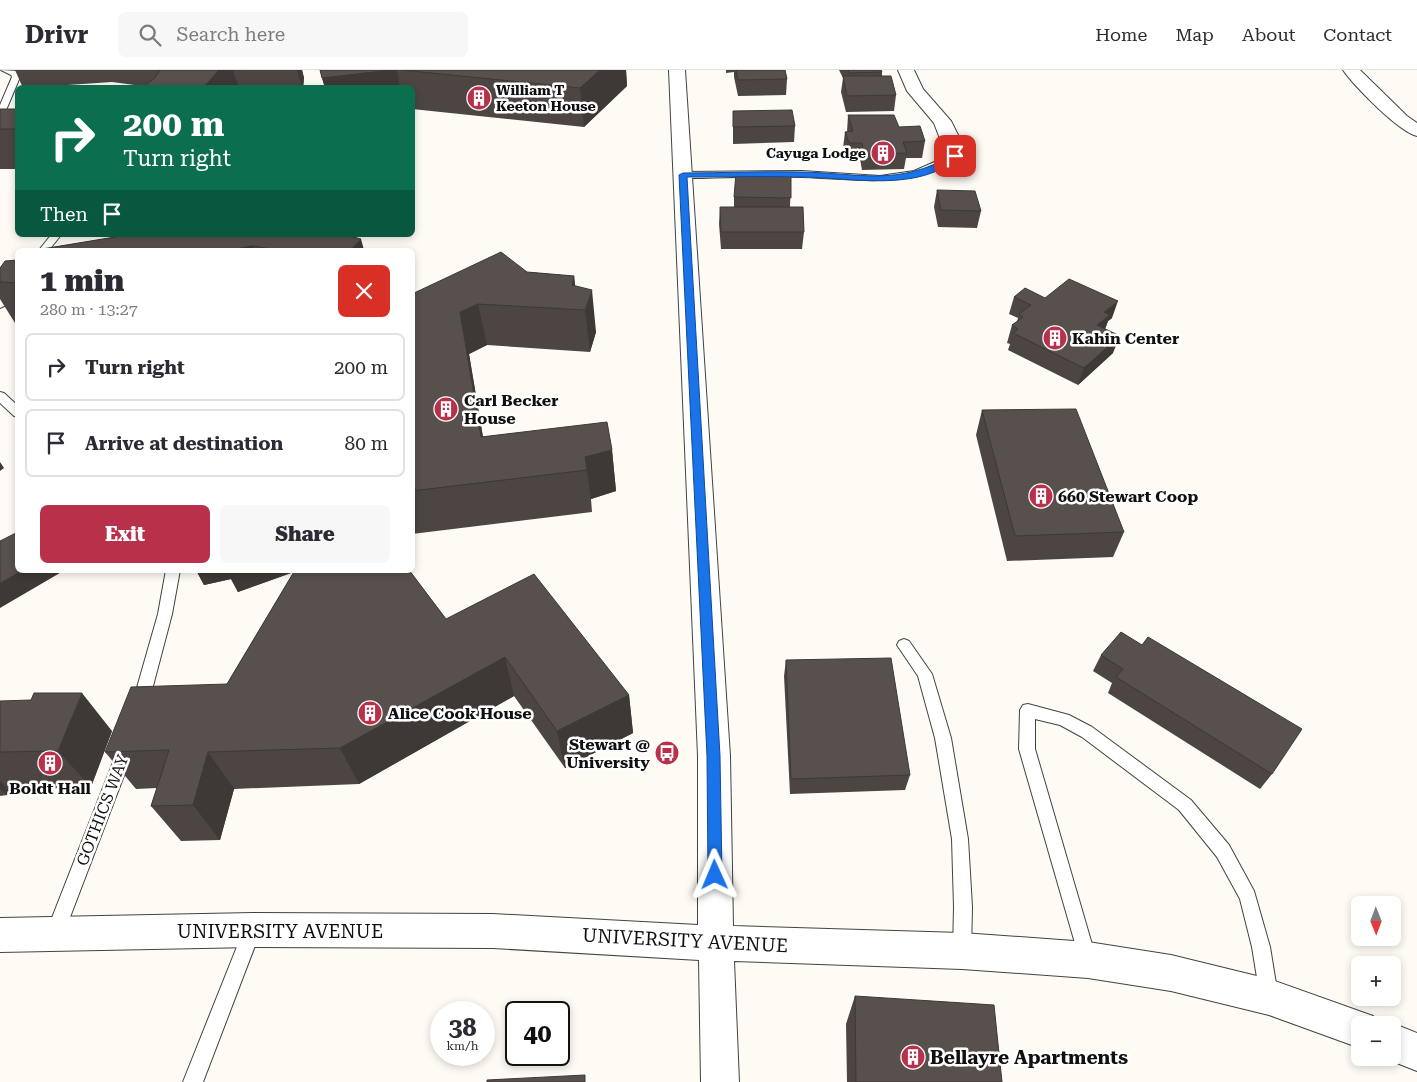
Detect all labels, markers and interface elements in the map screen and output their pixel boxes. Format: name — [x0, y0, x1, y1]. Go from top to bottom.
search box — [118, 12, 468, 57]
text: Drivr — [25, 21, 88, 49]
icon: search — [136, 21, 164, 49]
text: Search here — [176, 23, 285, 46]
text: Home — [1095, 24, 1147, 45]
text: Map — [1175, 24, 1214, 45]
text: About — [1242, 24, 1295, 45]
text: Contact — [1323, 24, 1392, 45]
place label: William T Keeton House — [496, 82, 596, 114]
building icon: William T Keeton House — [466, 85, 492, 111]
text: 200 m — [123, 104, 224, 145]
icon: right — [40, 105, 105, 170]
pin — [934, 135, 976, 177]
building icon: Cayuga Lodge — [870, 140, 896, 166]
icon: arrive — [941, 142, 969, 170]
place label: Cayuga Lodge — [766, 145, 866, 161]
text: Turn right — [123, 146, 231, 171]
icon: arrive — [98, 200, 126, 228]
text: Then — [40, 203, 88, 226]
text: 1 min — [40, 263, 124, 298]
button: close — [338, 265, 390, 317]
text: 280 m · 13:27 — [40, 300, 138, 319]
building icon: Kahin Center — [1042, 325, 1068, 351]
place label: Kahin Center — [1072, 329, 1179, 348]
icon: right — [42, 353, 70, 381]
text: Turn right — [85, 356, 185, 379]
text: 200 m — [334, 356, 388, 379]
place label: Carl Becker House — [464, 391, 559, 428]
building icon: Carl Becker House — [433, 396, 459, 422]
icon: arrive — [42, 429, 70, 457]
text: Arrive at destination — [85, 432, 283, 455]
text: 80 m — [345, 432, 388, 455]
building icon: 660 Stewart Coop — [1028, 483, 1054, 509]
place label: 660 Stewart Coop — [1058, 487, 1198, 506]
button: Exit — [40, 505, 210, 563]
button: Share — [220, 505, 390, 563]
building icon: Alice Cook House — [357, 700, 383, 726]
place label: Alice Cook House — [388, 704, 532, 723]
place label: Stewart @ University — [566, 735, 650, 772]
bus stop icon: Stewart @ University — [654, 740, 680, 766]
building icon: Boldt Hall — [37, 750, 63, 776]
street label: GOTHICS WAY — [73, 752, 132, 868]
place label: Boldt Hall — [9, 779, 92, 798]
position arrow — [688, 848, 740, 900]
north arrow — [1351, 896, 1401, 946]
map controls — [1351, 896, 1401, 1066]
street label: UNIVERSITY AVENUE — [177, 920, 383, 943]
street label: UNIVERSITY AVENUE — [581, 924, 789, 957]
button: + — [1351, 956, 1401, 1006]
speed limit sign: 40 — [505, 1001, 570, 1066]
text: 38 — [448, 1013, 477, 1042]
button: − — [1351, 1016, 1401, 1066]
text: km/h — [446, 1039, 479, 1053]
building icon: Bellayre Apartments — [900, 1044, 926, 1070]
place label: Bellayre Apartments — [930, 1046, 1128, 1069]

